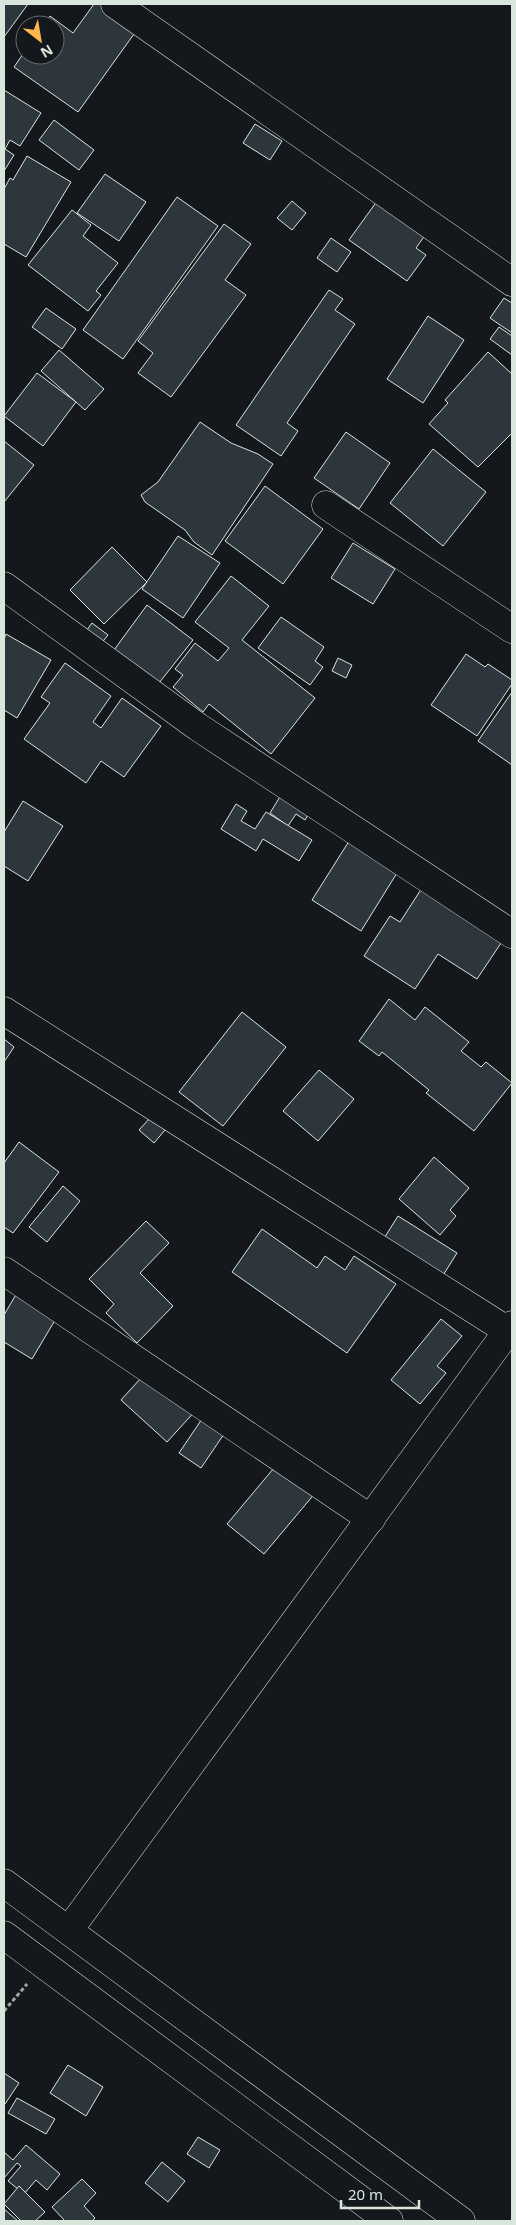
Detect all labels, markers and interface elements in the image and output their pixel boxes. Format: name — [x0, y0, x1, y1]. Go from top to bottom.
north arrow — [15, 15, 65, 65]
text: N — [37, 40, 57, 63]
scale bar — [341, 2178, 418, 2210]
text: 20 m — [348, 2184, 383, 2204]

